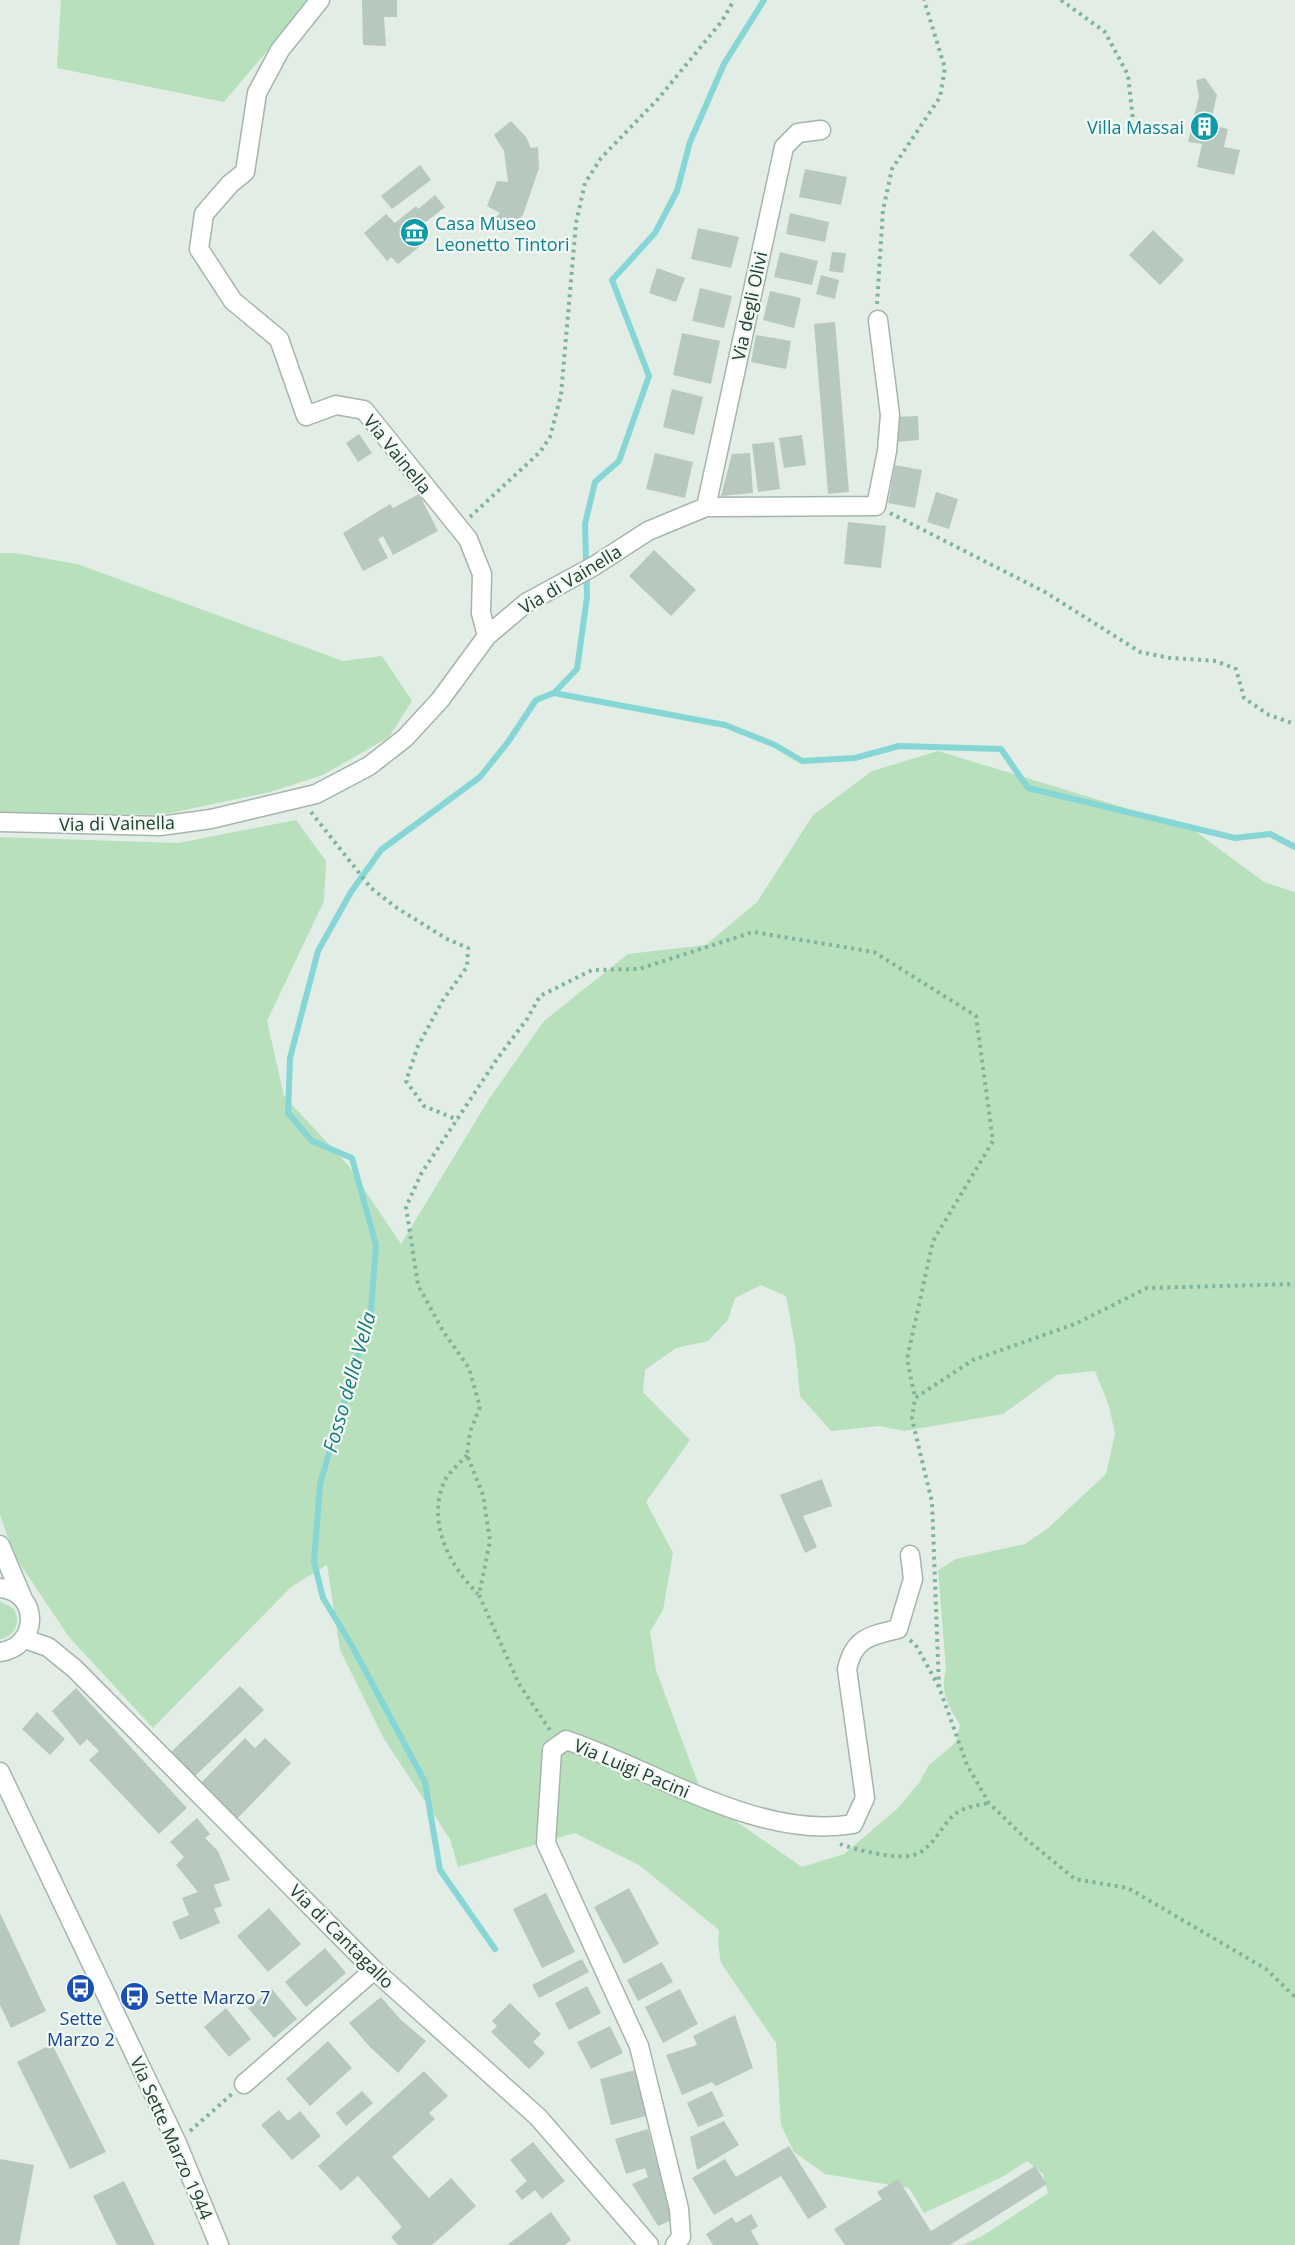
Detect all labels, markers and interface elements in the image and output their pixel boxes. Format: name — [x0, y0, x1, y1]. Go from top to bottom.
building icon: Villa Massai — [1189, 111, 1221, 143]
place label: Villa Massai — [1087, 115, 1184, 139]
place label: Casa Museo Leonetto Tintori — [435, 211, 569, 256]
museum icon: Casa Museo Leonetto Tintori — [398, 217, 430, 249]
street label: Via degli Olivi — [726, 249, 772, 363]
street label: Via Vainella — [359, 409, 437, 499]
street label: Via di Vainella — [514, 539, 626, 619]
street label: Via di Vainella — [59, 810, 175, 836]
water label: Fosso della Vella — [316, 1309, 382, 1455]
street label: Via Luigi Pacini — [570, 1733, 694, 1803]
street label: Via di Cantagallo — [284, 1878, 400, 1994]
bus stop icon: Sette Marzo 2 — [65, 1973, 97, 2005]
bus stop icon: Sette Marzo 7 — [118, 1981, 150, 2013]
place label: Sette Marzo 7 — [155, 1985, 270, 2009]
place label: Sette Marzo 2 — [47, 2006, 115, 2051]
street label: Via Sette Marzo 1944 — [125, 2053, 219, 2223]

